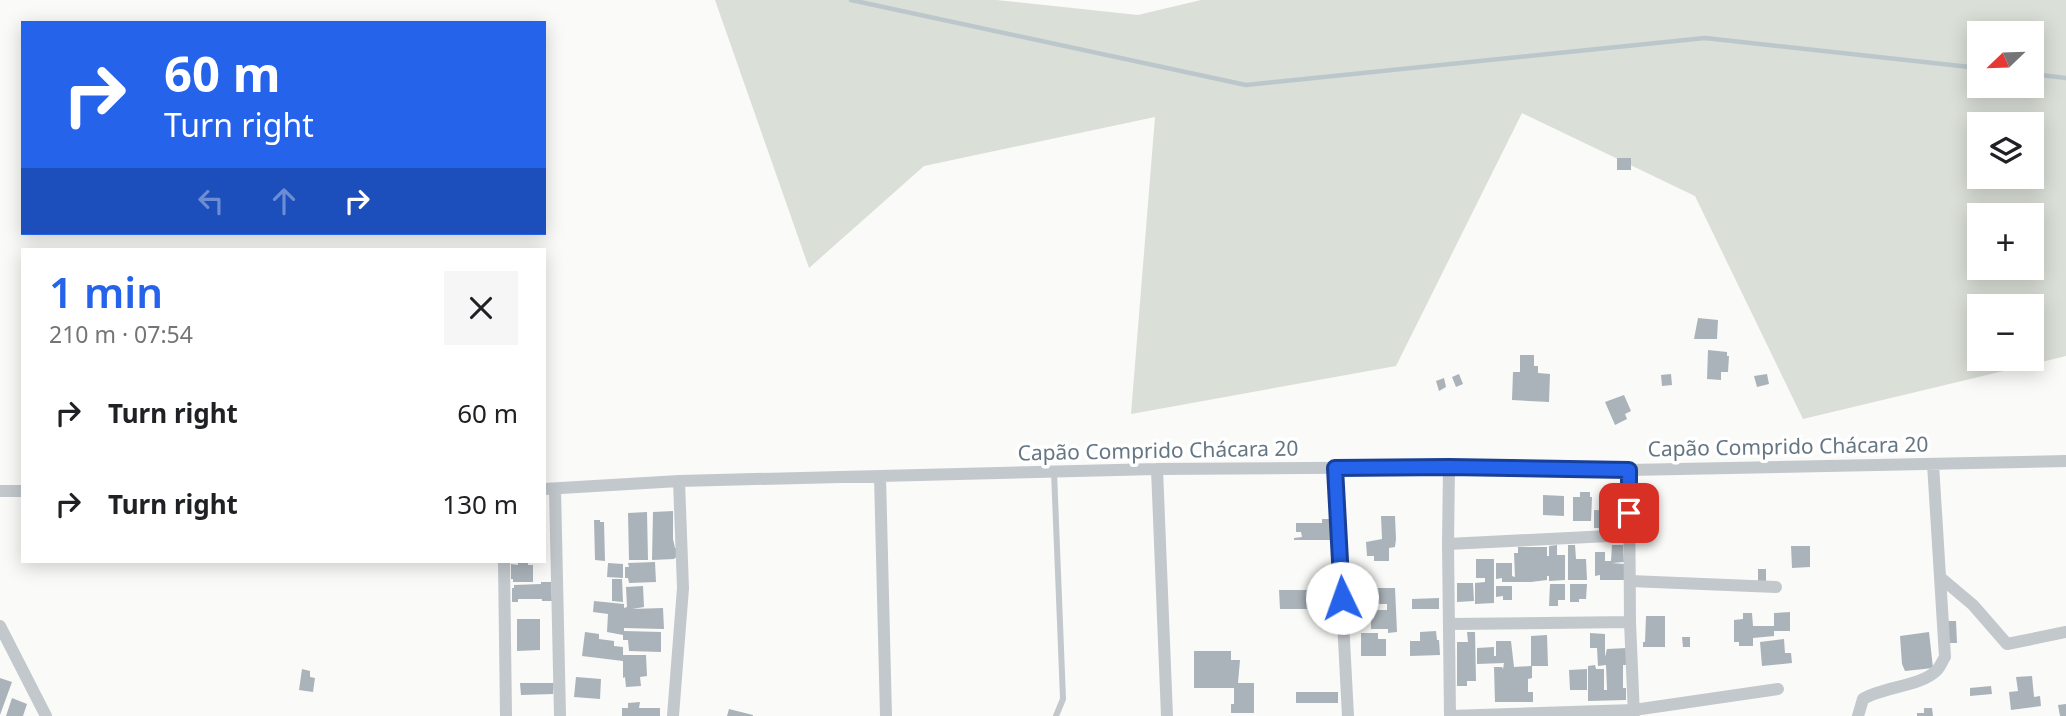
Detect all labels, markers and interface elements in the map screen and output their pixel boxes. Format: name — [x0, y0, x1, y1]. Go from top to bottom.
north arrow — [1967, 21, 2044, 98]
map controls — [1967, 21, 2044, 371]
text: 60 m — [164, 40, 281, 106]
icon: right — [49, 49, 140, 140]
text: Turn right — [164, 103, 314, 146]
button: layers — [1967, 112, 2044, 189]
icon: left — [192, 182, 230, 220]
icon: ahead — [265, 182, 303, 220]
icon: right — [338, 182, 376, 220]
button: + — [1967, 203, 2044, 280]
text: 1 min — [49, 263, 163, 320]
button: close — [444, 271, 518, 345]
button: − — [1967, 294, 2044, 371]
text: 210 m · 07:54 — [49, 318, 193, 350]
icon: right — [49, 394, 87, 432]
text: Turn right — [108, 395, 238, 431]
text: 60 m — [457, 395, 518, 431]
street label: Capão Comprido Chácara 20 — [1647, 430, 1929, 462]
street label: Capão Comprido Chácara 20 — [1017, 434, 1299, 466]
pin — [1599, 483, 1659, 543]
icon: right — [49, 485, 87, 523]
text: Turn right — [108, 486, 238, 522]
text: 130 m — [442, 486, 518, 522]
icon: arrive — [1610, 494, 1648, 532]
position arrow — [1305, 561, 1379, 635]

